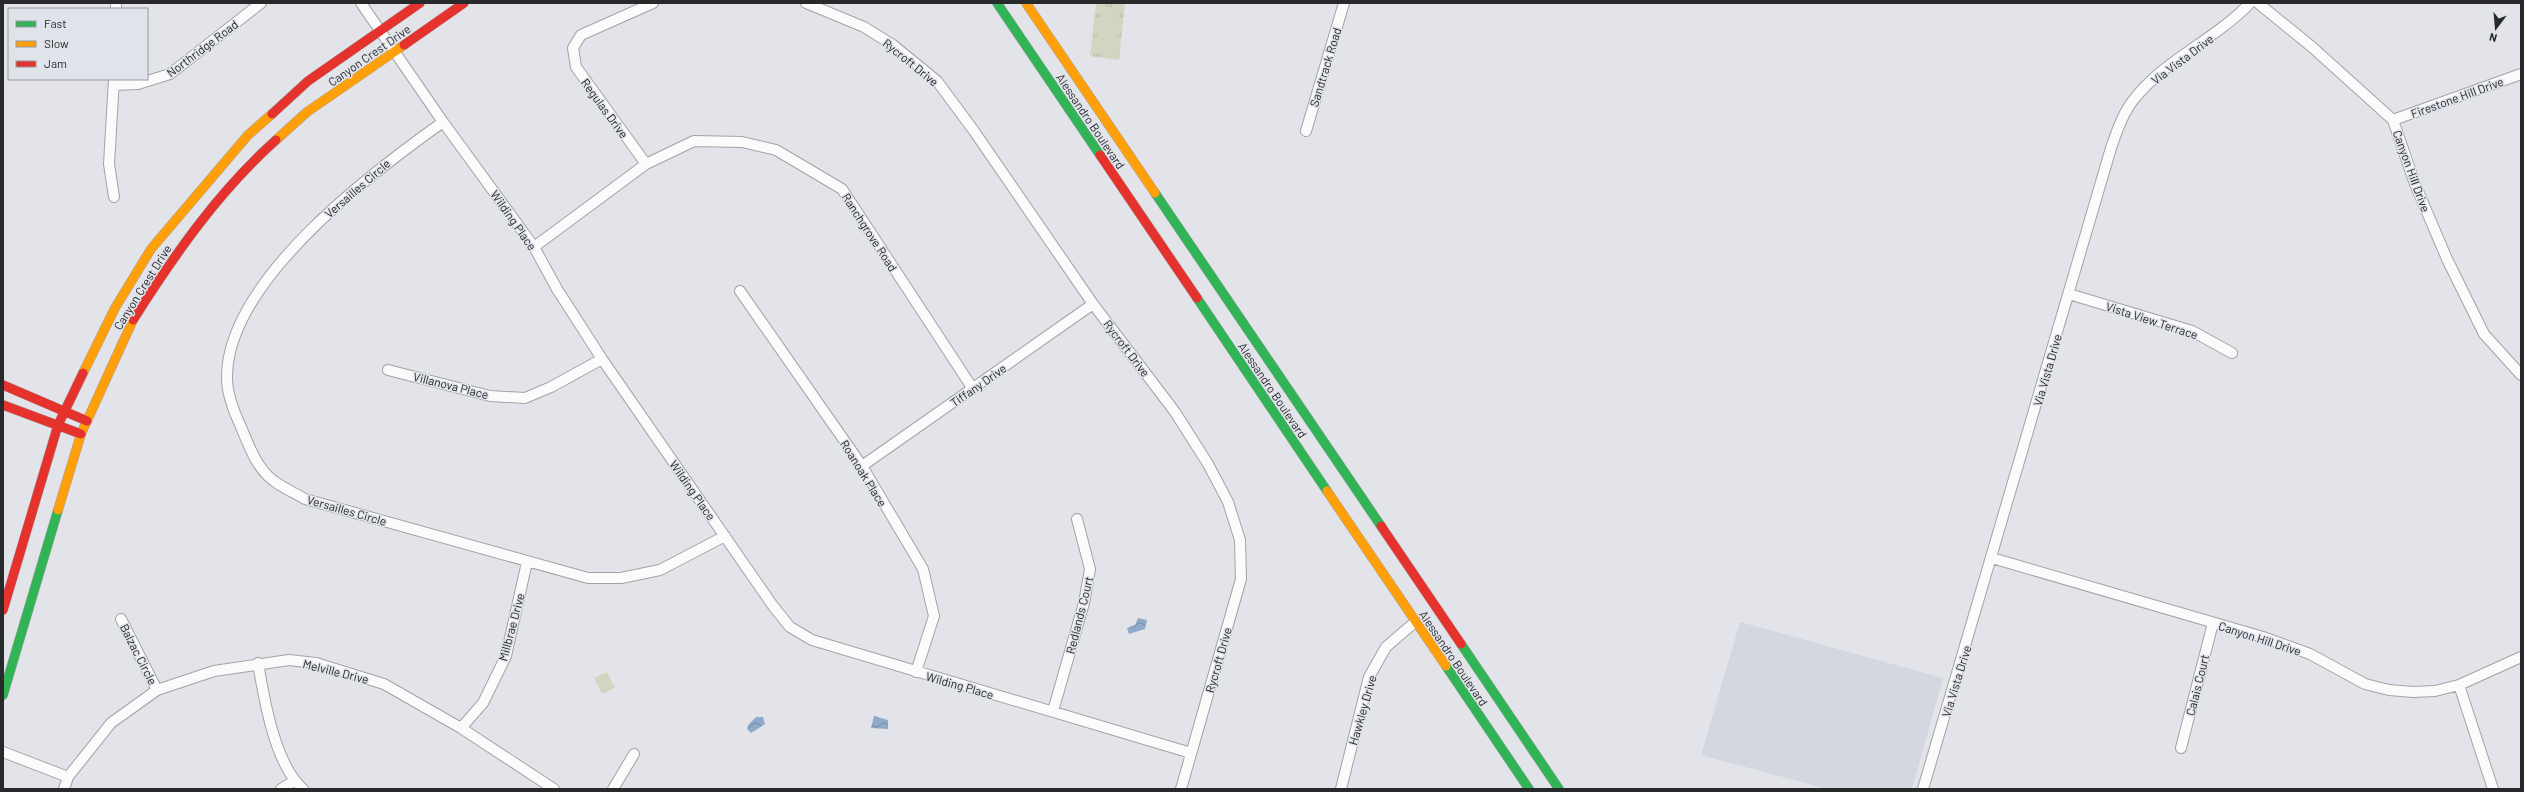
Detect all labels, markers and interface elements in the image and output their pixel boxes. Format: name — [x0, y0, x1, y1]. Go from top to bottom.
legend — [8, 8, 148, 80]
north arrow — [2476, 8, 2516, 48]
text: Fast — [44, 16, 67, 30]
street label: Northridge Road — [164, 17, 240, 79]
street label: Canyon Crest Drive — [325, 21, 413, 89]
street label: Sandtrack Road — [1306, 26, 1344, 108]
street label: Via Vista Drive — [2148, 31, 2216, 87]
text: N — [2488, 31, 2498, 45]
street label: Rycroft Drive — [880, 35, 942, 89]
text: Slow — [44, 36, 69, 50]
text: Jam — [44, 56, 67, 70]
street label: Alessandro Boulevard — [1054, 71, 1128, 171]
street label: Firestone Hill Drive — [2409, 74, 2505, 120]
street label: Regulas Drive — [579, 75, 631, 141]
street label: Canyon Hill Drive — [2391, 128, 2433, 214]
street label: Versailles Circle — [321, 156, 393, 220]
street label: Wilding Place — [488, 187, 540, 253]
street label: Ranchgrove Road — [840, 190, 900, 274]
street label: Canyon Crest Drive — [110, 242, 174, 332]
street label: Vista View Terrace — [2104, 299, 2200, 341]
street label: Rycroft Drive — [1101, 317, 1153, 379]
street label: Via Vista Drive — [2030, 332, 2064, 408]
street label: Alessandro Boulevard — [1236, 340, 1310, 440]
street label: Tiffany Drive — [947, 361, 1009, 409]
street label: Villanova Place — [412, 369, 490, 401]
street label: Roanoak Place — [838, 437, 890, 509]
street label: Wilding Place — [667, 457, 719, 523]
street label: Versailles Circle — [306, 492, 388, 528]
street label: Redlands Court — [1063, 575, 1095, 655]
street label: Millbrae Drive — [495, 592, 527, 662]
street label: Alessandro Boulevard — [1417, 608, 1491, 708]
street label: Canyon Hill Drive — [2217, 618, 2303, 658]
street label: Balzac Circle — [118, 621, 160, 687]
street label: Rycroft Drive — [1202, 626, 1234, 694]
street label: Via Vista Drive — [1938, 643, 1974, 719]
street label: Calais Court — [2183, 653, 2211, 717]
street label: Melville Drive — [302, 656, 370, 686]
street label: Wilding Place — [924, 669, 996, 701]
street label: Hawkley Drive — [1345, 673, 1379, 747]

